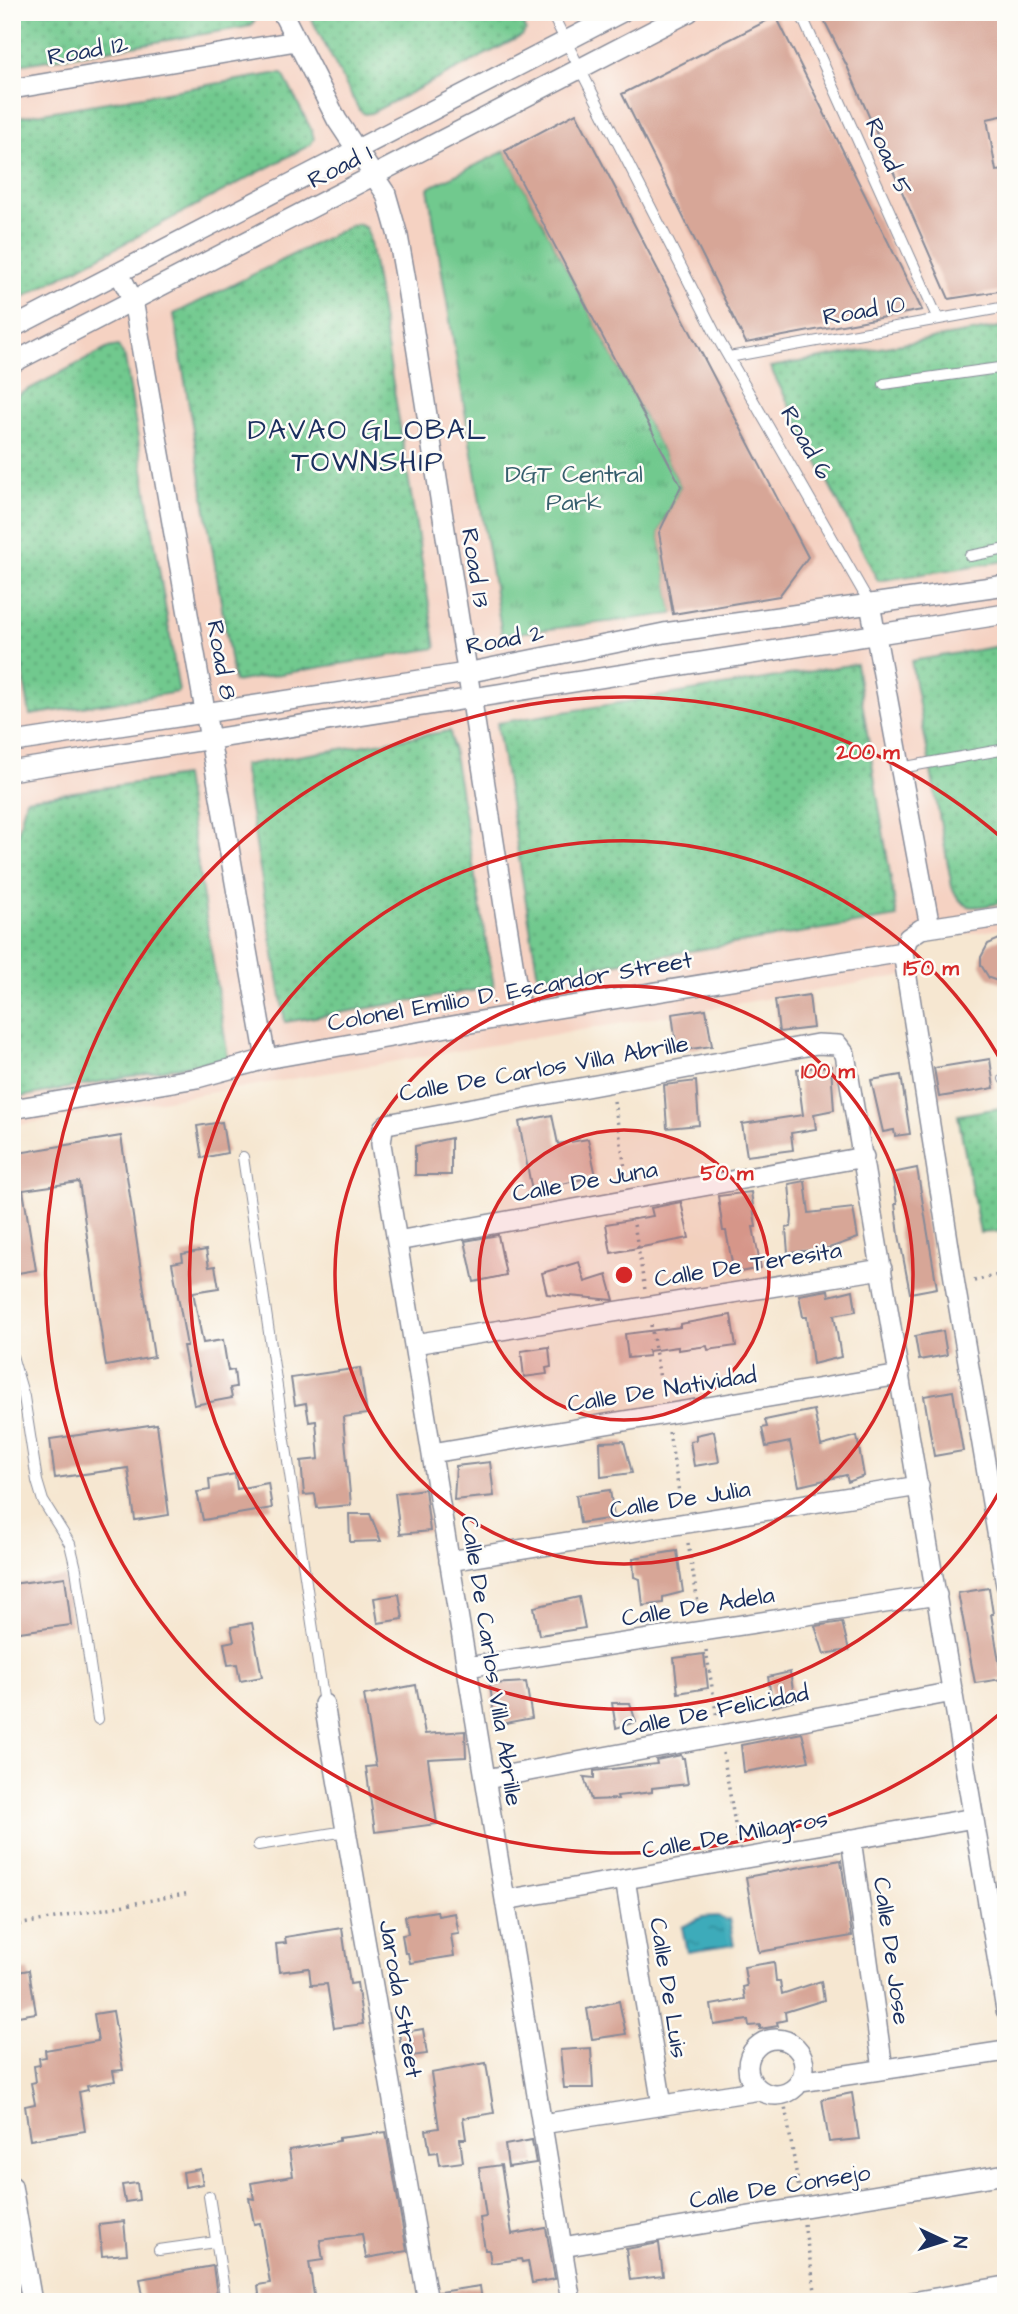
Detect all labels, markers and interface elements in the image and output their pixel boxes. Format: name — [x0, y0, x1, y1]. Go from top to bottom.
street label: Road 12 — [45, 27, 131, 75]
street label: Road 5 — [856, 113, 920, 201]
street label: Road 1 — [302, 136, 378, 198]
street label: Road 10 — [820, 287, 908, 335]
street label: Road 6 — [771, 400, 841, 486]
district label: DAVAO GLOBAL TOWNSHIP — [248, 411, 488, 482]
park label: DGT Central Park — [505, 458, 643, 520]
street label: Road 13 — [452, 526, 498, 610]
street label: Road 2 — [463, 616, 547, 664]
street label: Road 8 — [197, 618, 245, 702]
text: 200 m — [835, 738, 900, 767]
street label: Colonel Emilio D. Escandor Street — [325, 943, 695, 1041]
text: 150 m — [903, 954, 959, 983]
street label: Calle De Carlos Villa Abrille — [397, 1027, 691, 1111]
text: 100 m — [801, 1057, 856, 1086]
street label: Calle De Juna — [510, 1153, 660, 1211]
text: 50 m — [701, 1159, 754, 1188]
street label: Calle De Teresita — [652, 1233, 844, 1297]
centre of rings — [612, 1263, 636, 1287]
street label: Calle De Natividad — [565, 1358, 759, 1422]
street label: Calle De Julia — [607, 1472, 753, 1528]
street label: Calle De Carlos Villa Abrille — [451, 1514, 531, 1808]
street label: Calle De Adela — [619, 1578, 777, 1636]
street label: Calle De Felicidad — [618, 1676, 812, 1746]
street label: Calle De Milagros — [639, 1802, 831, 1869]
street label: Calle De Jose — [864, 1875, 918, 2027]
street label: Calle De Luis — [640, 1915, 696, 2061]
street label: Jaroda Street — [369, 1917, 431, 2081]
street label: Calle De Consejo — [687, 2156, 873, 2218]
north arrow — [909, 2206, 979, 2276]
text: N — [946, 2235, 973, 2249]

